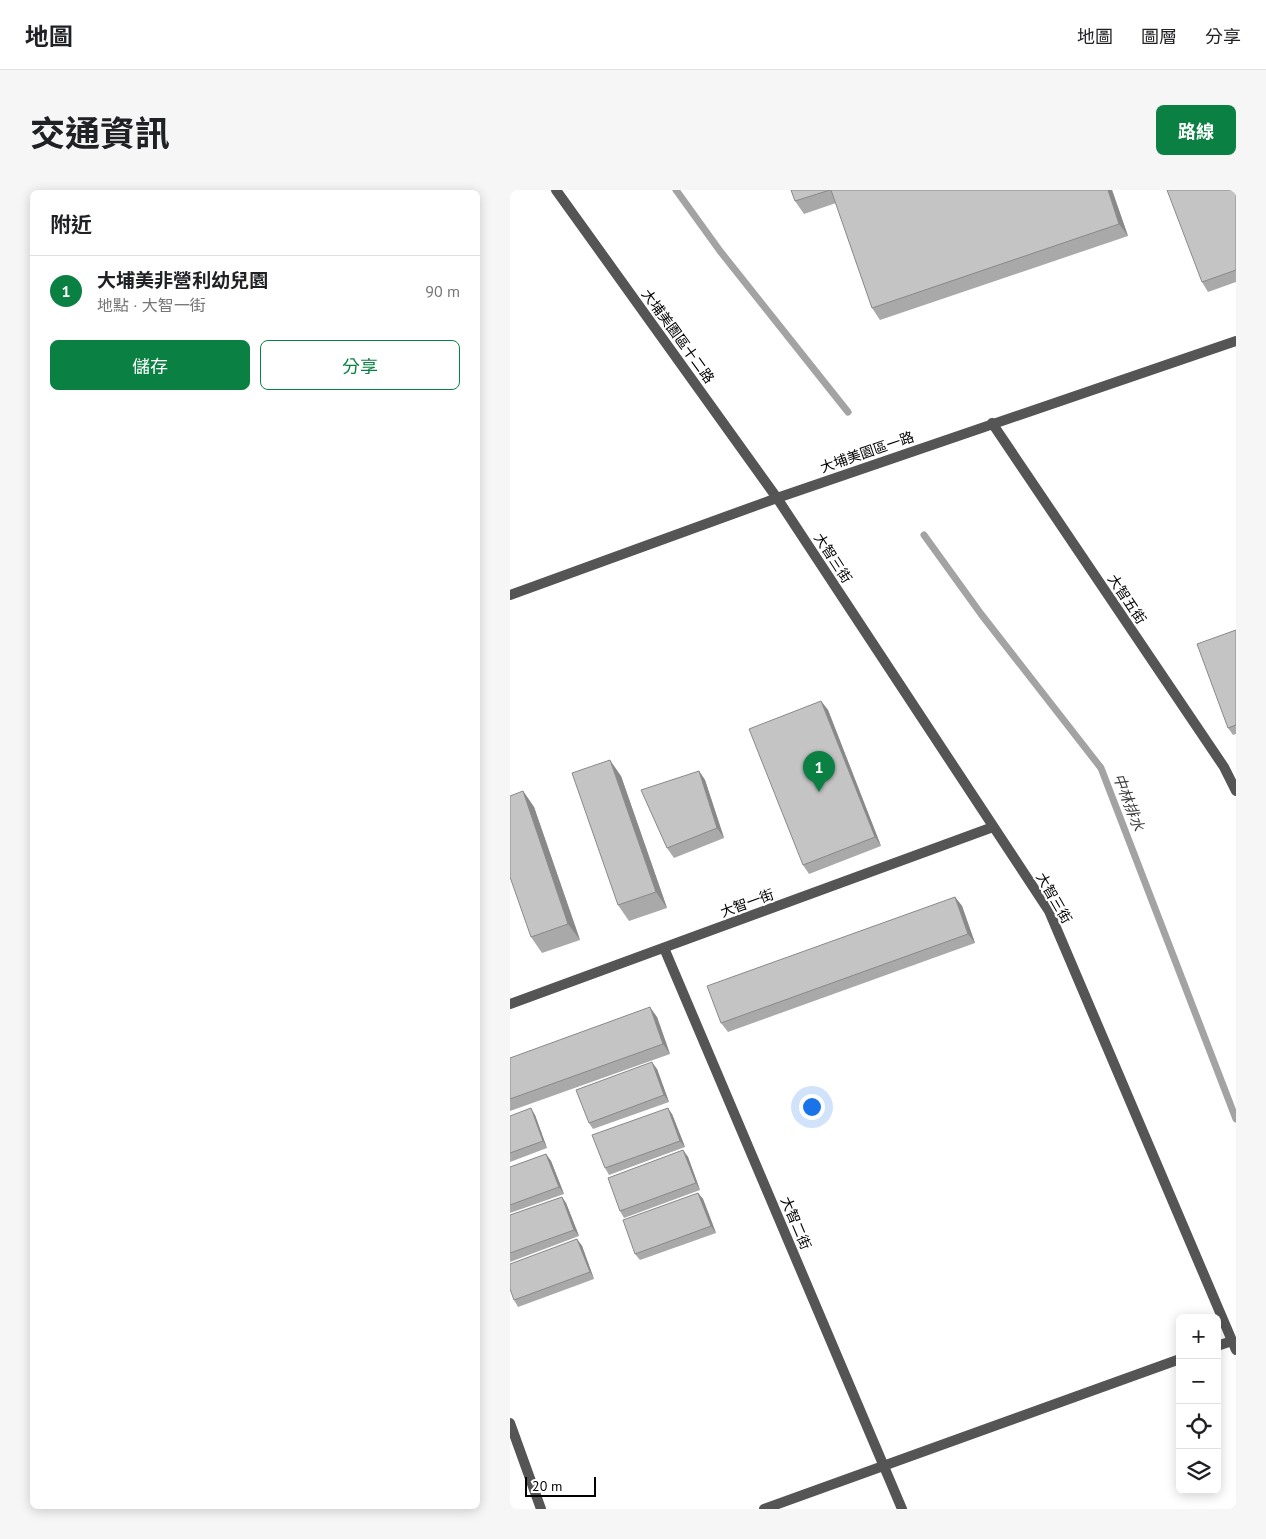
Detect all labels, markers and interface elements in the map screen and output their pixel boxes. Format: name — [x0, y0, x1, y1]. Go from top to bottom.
text: 地圖 — [25, 21, 73, 52]
text: 地圖 — [1077, 25, 1113, 48]
text: 圖層 — [1141, 25, 1177, 48]
text: 分享 — [1205, 25, 1241, 48]
button: 路線 — [1156, 105, 1236, 155]
text: 交通資訊 — [30, 110, 170, 156]
text: 附近 — [50, 211, 92, 238]
text: 大埔美非營利幼兒園 — [97, 268, 268, 292]
text: 1 — [61, 281, 71, 301]
text: 90 m — [425, 281, 460, 301]
street label: 大埔美園區十二路 — [638, 285, 718, 387]
text: 地點 · 大智一街 — [97, 295, 206, 315]
button: 儲存 — [50, 340, 250, 390]
button: 分享 — [260, 340, 460, 390]
street label: 大埔美園區一路 — [818, 428, 916, 476]
street label: 大智三街 — [810, 530, 856, 586]
street label: 大智五街 — [1104, 571, 1150, 627]
pin: 1 — [803, 751, 835, 792]
water label: 中林排水 — [1109, 771, 1149, 834]
street label: 大智三街 — [1032, 869, 1076, 927]
street label: 大智一街 — [718, 885, 776, 921]
your location — [799, 1094, 825, 1120]
street label: 大智二街 — [777, 1194, 815, 1252]
map controls — [1176, 1314, 1221, 1494]
button: + — [1176, 1314, 1221, 1359]
button: − — [1176, 1359, 1221, 1404]
button: locate — [1176, 1404, 1221, 1449]
button: layers — [1176, 1449, 1221, 1494]
scale bar — [525, 1474, 596, 1497]
text: 20 m — [532, 1477, 562, 1495]

